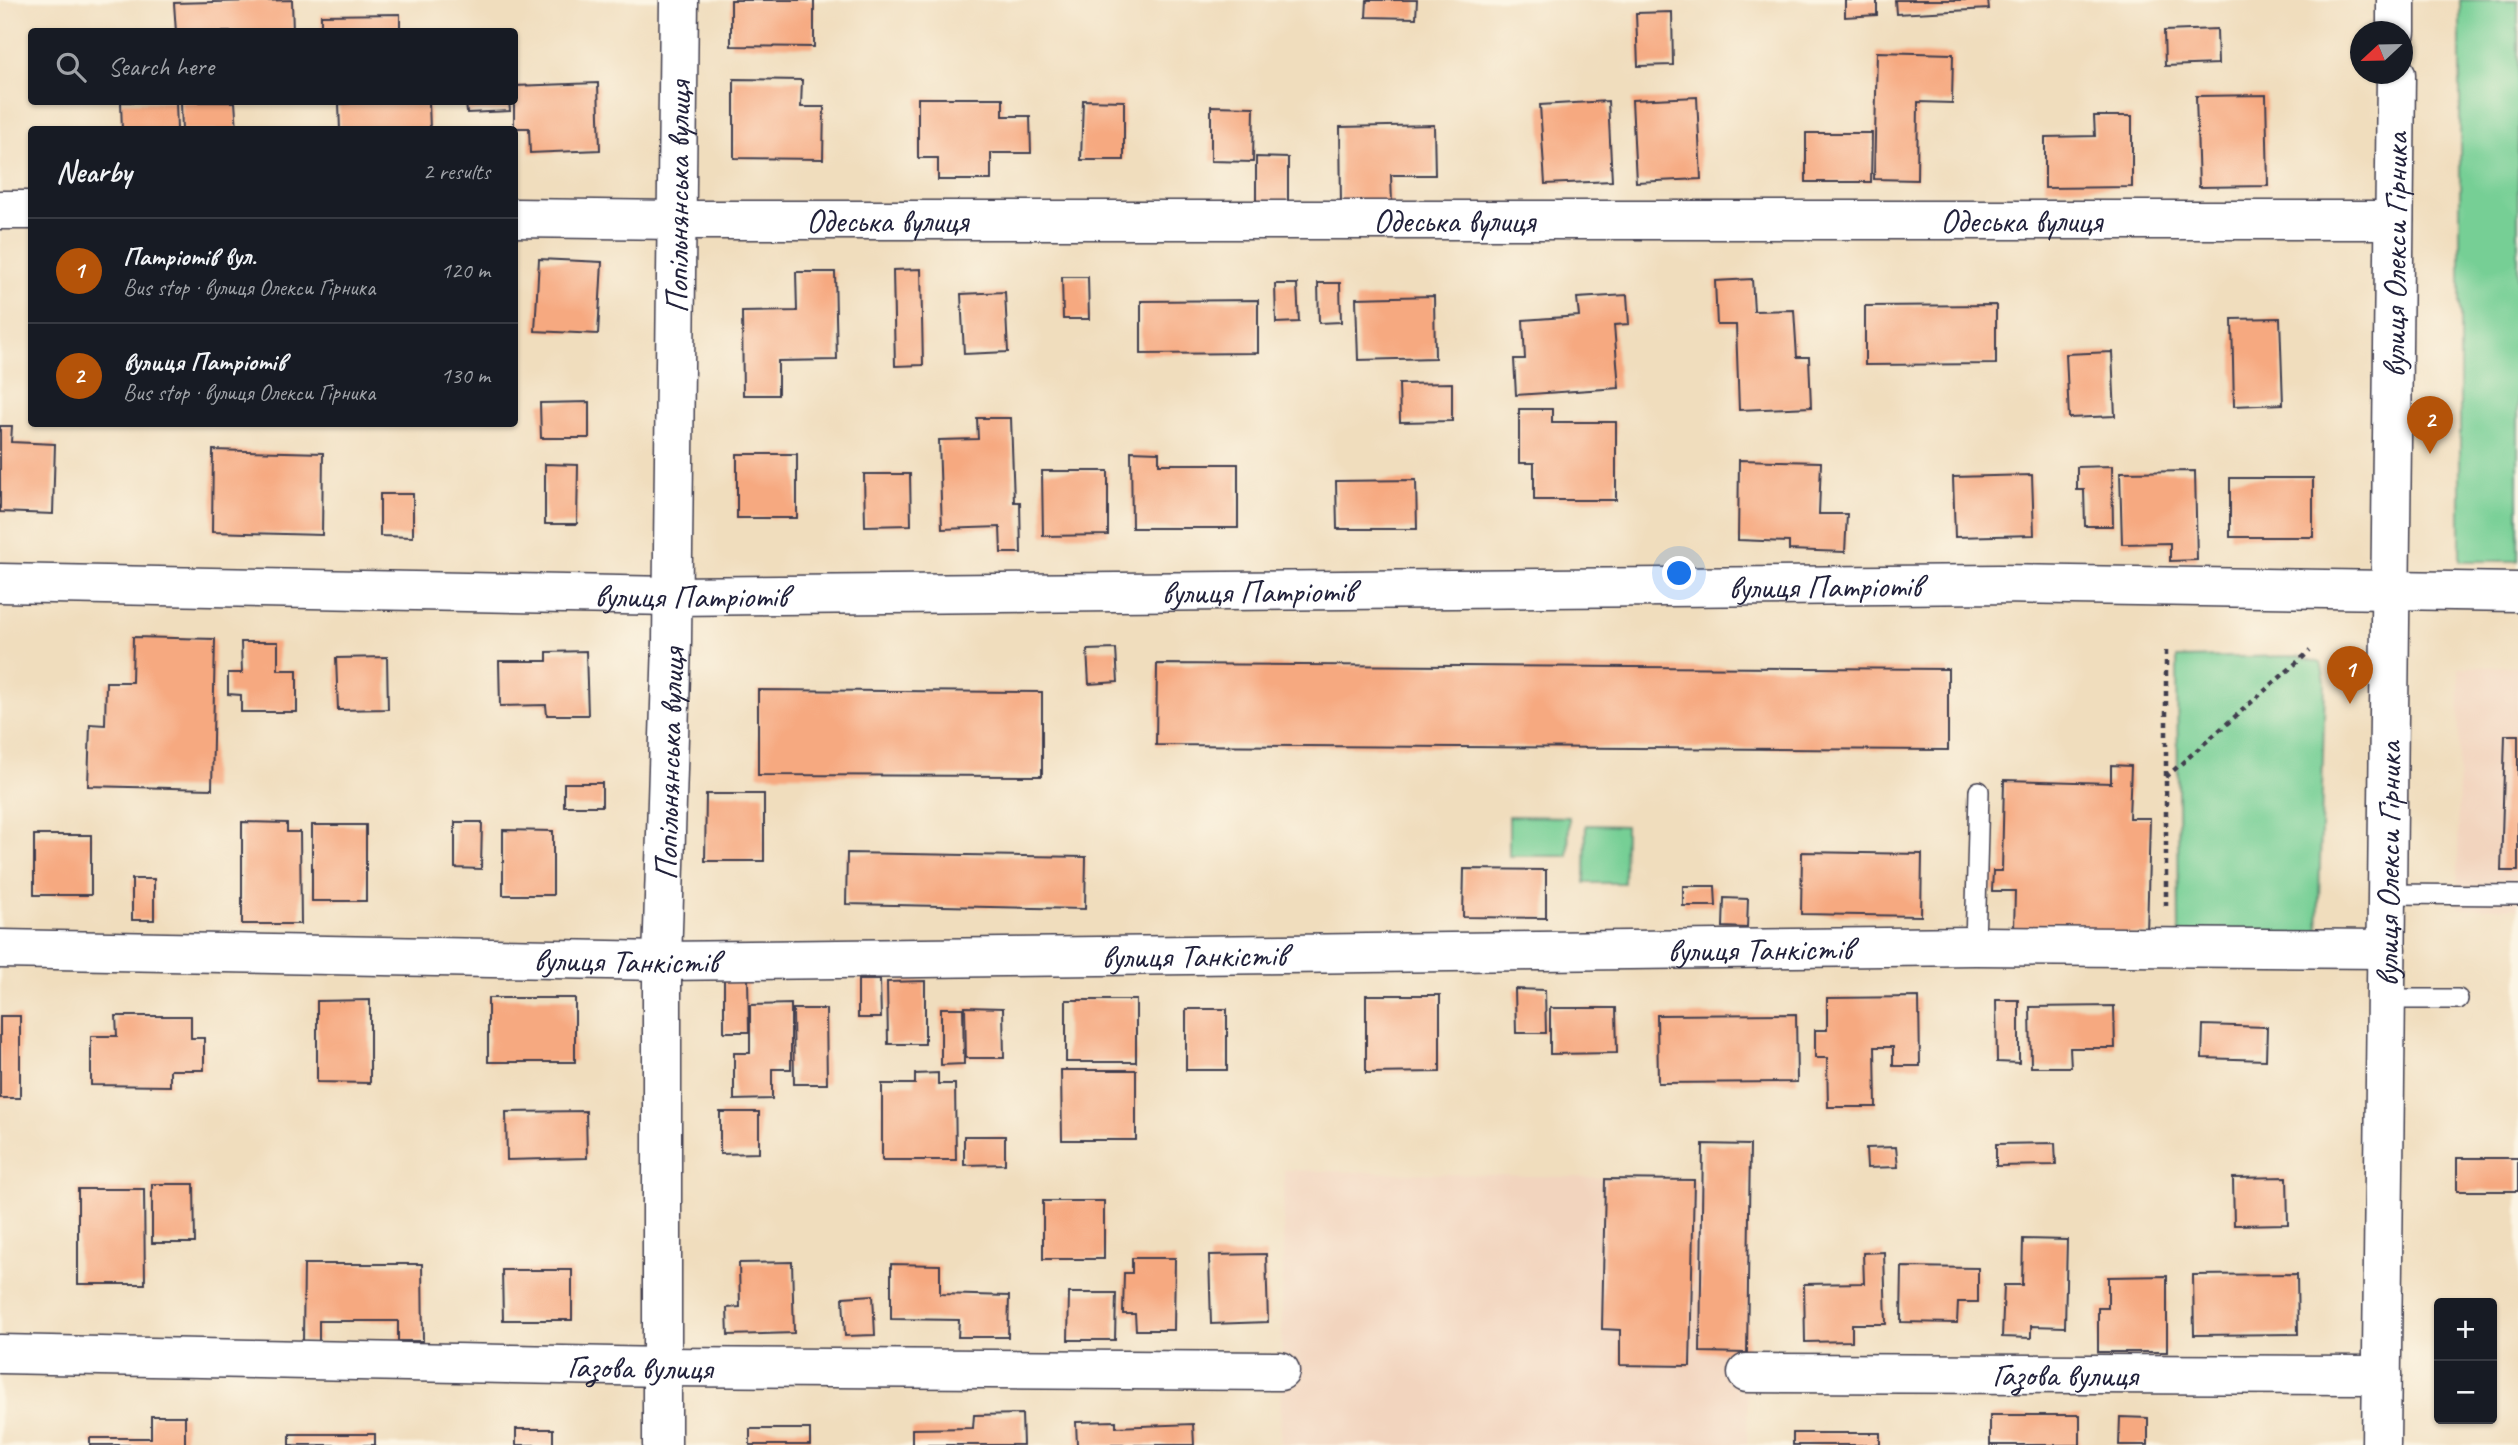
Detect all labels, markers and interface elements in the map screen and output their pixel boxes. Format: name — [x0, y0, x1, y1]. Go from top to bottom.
north arrow — [2350, 21, 2413, 84]
search box — [28, 28, 518, 105]
icon: search — [52, 48, 90, 86]
text: Search here — [108, 50, 214, 83]
street label: Попільнянська вулиця — [656, 78, 700, 314]
street label: вулиця Олекси Гірника — [2373, 131, 2417, 378]
text: Nearby — [56, 153, 132, 191]
text: 2 results — [423, 157, 490, 186]
street label: Одеська вулиця — [806, 200, 971, 242]
street label: Одеська вулиця — [1373, 200, 1538, 242]
street label: Одеська вулиця — [1940, 200, 2105, 242]
text: Патріотів вул. — [123, 240, 256, 273]
text: 1 — [74, 256, 84, 285]
text: 120 m — [441, 256, 490, 285]
text: Bus stop · вулиця Олекси Гірника — [123, 273, 375, 302]
text: вулиця Патріотів — [123, 345, 286, 378]
text: 2 — [74, 361, 84, 390]
text: 130 m — [441, 361, 490, 390]
text: Bus stop · вулиця Олекси Гірника — [123, 378, 375, 407]
pin: 2 — [2407, 396, 2453, 454]
your location — [1662, 556, 1696, 590]
street label: вулиця Патріотів — [1728, 565, 1929, 608]
street label: вулиця Патріотів — [1161, 570, 1362, 614]
street label: вулиця Патріотів — [594, 575, 795, 618]
street label: Попільнянська вулиця — [645, 645, 694, 881]
pin: 1 — [2327, 646, 2373, 704]
street label: вулиця Олекси Гірника — [2366, 740, 2411, 987]
street label: вулиця Танкістів — [1667, 927, 1860, 972]
street label: вулиця Танкістів — [1101, 934, 1294, 978]
street label: вулиця Танкістів — [533, 939, 726, 983]
map controls — [2434, 1298, 2497, 1424]
button: + — [2434, 1298, 2497, 1361]
street label: Газова вулиця — [567, 1345, 715, 1389]
street label: Газова вулиця — [1992, 1354, 2140, 1396]
button: − — [2434, 1361, 2497, 1424]

